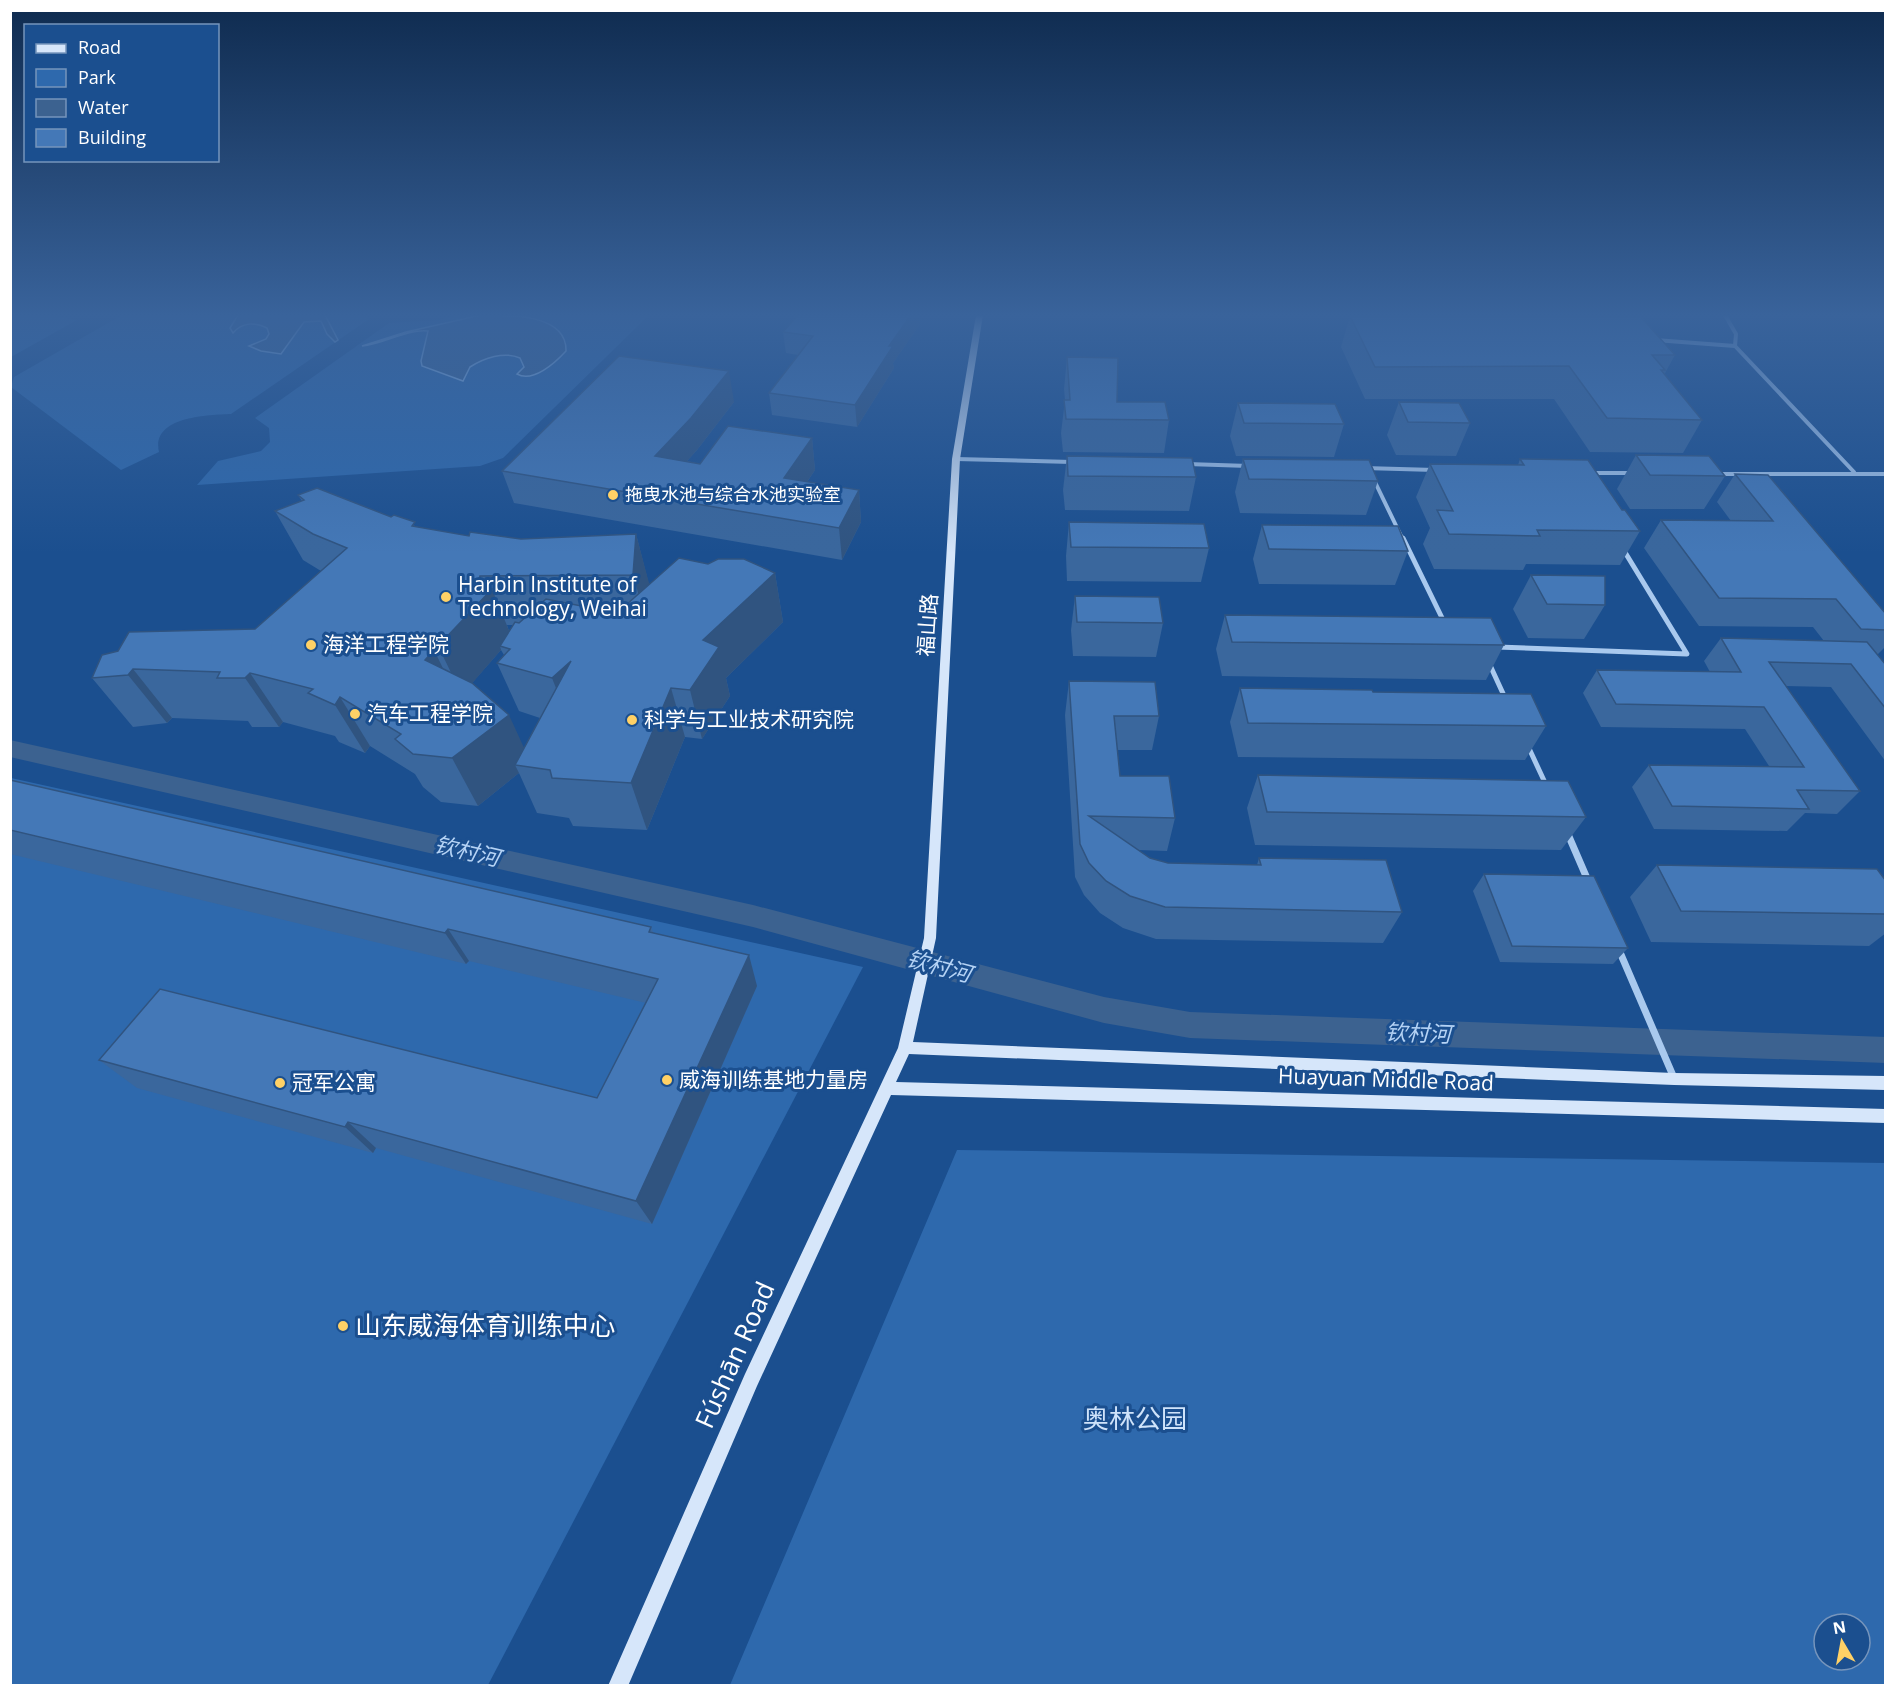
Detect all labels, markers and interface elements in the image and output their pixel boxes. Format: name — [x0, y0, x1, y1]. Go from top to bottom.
legend — [24, 24, 219, 162]
text: Road — [78, 35, 121, 59]
text: Park — [78, 65, 116, 89]
text: Water — [78, 95, 129, 119]
text: Building — [78, 125, 146, 149]
place label: 拖曳水池与综合水池实验室 — [625, 482, 841, 506]
marker: 拖曳水池与综合水池实验室 — [606, 488, 620, 502]
place label: Harbin Institute of Technology, Weihai — [458, 570, 647, 622]
marker: Harbin Institute of Technology, Weihai — [439, 590, 453, 604]
street label: 福山路 — [911, 593, 943, 657]
place label: 海洋工程学院 — [323, 630, 449, 658]
marker: 海洋工程学院 — [304, 638, 318, 652]
place label: 汽车工程学院 — [367, 699, 493, 727]
place label: 科学与工业技术研究院 — [644, 705, 854, 733]
marker: 汽车工程学院 — [348, 707, 362, 721]
marker: 科学与工业技术研究院 — [625, 713, 639, 727]
water label: 钦村河 — [432, 828, 507, 873]
water label: 钦村河 — [903, 942, 979, 989]
water label: 钦村河 — [1385, 1016, 1456, 1048]
street label: Huayuan Middle Road — [1278, 1061, 1494, 1097]
place label: 威海训练基地力量房 — [679, 1065, 868, 1093]
place label: 冠军公寓 — [292, 1068, 376, 1096]
marker: 威海训练基地力量房 — [660, 1073, 674, 1087]
marker: 冠军公寓 — [273, 1076, 287, 1090]
street label: Fúshān Road — [686, 1276, 782, 1434]
place label: 山东威海体育训练中心 — [355, 1307, 615, 1343]
marker: 山东威海体育训练中心 — [336, 1319, 350, 1333]
park label: 奥林公园 — [1083, 1400, 1187, 1436]
north arrow — [1812, 1612, 1872, 1672]
text: N — [1831, 1615, 1848, 1639]

